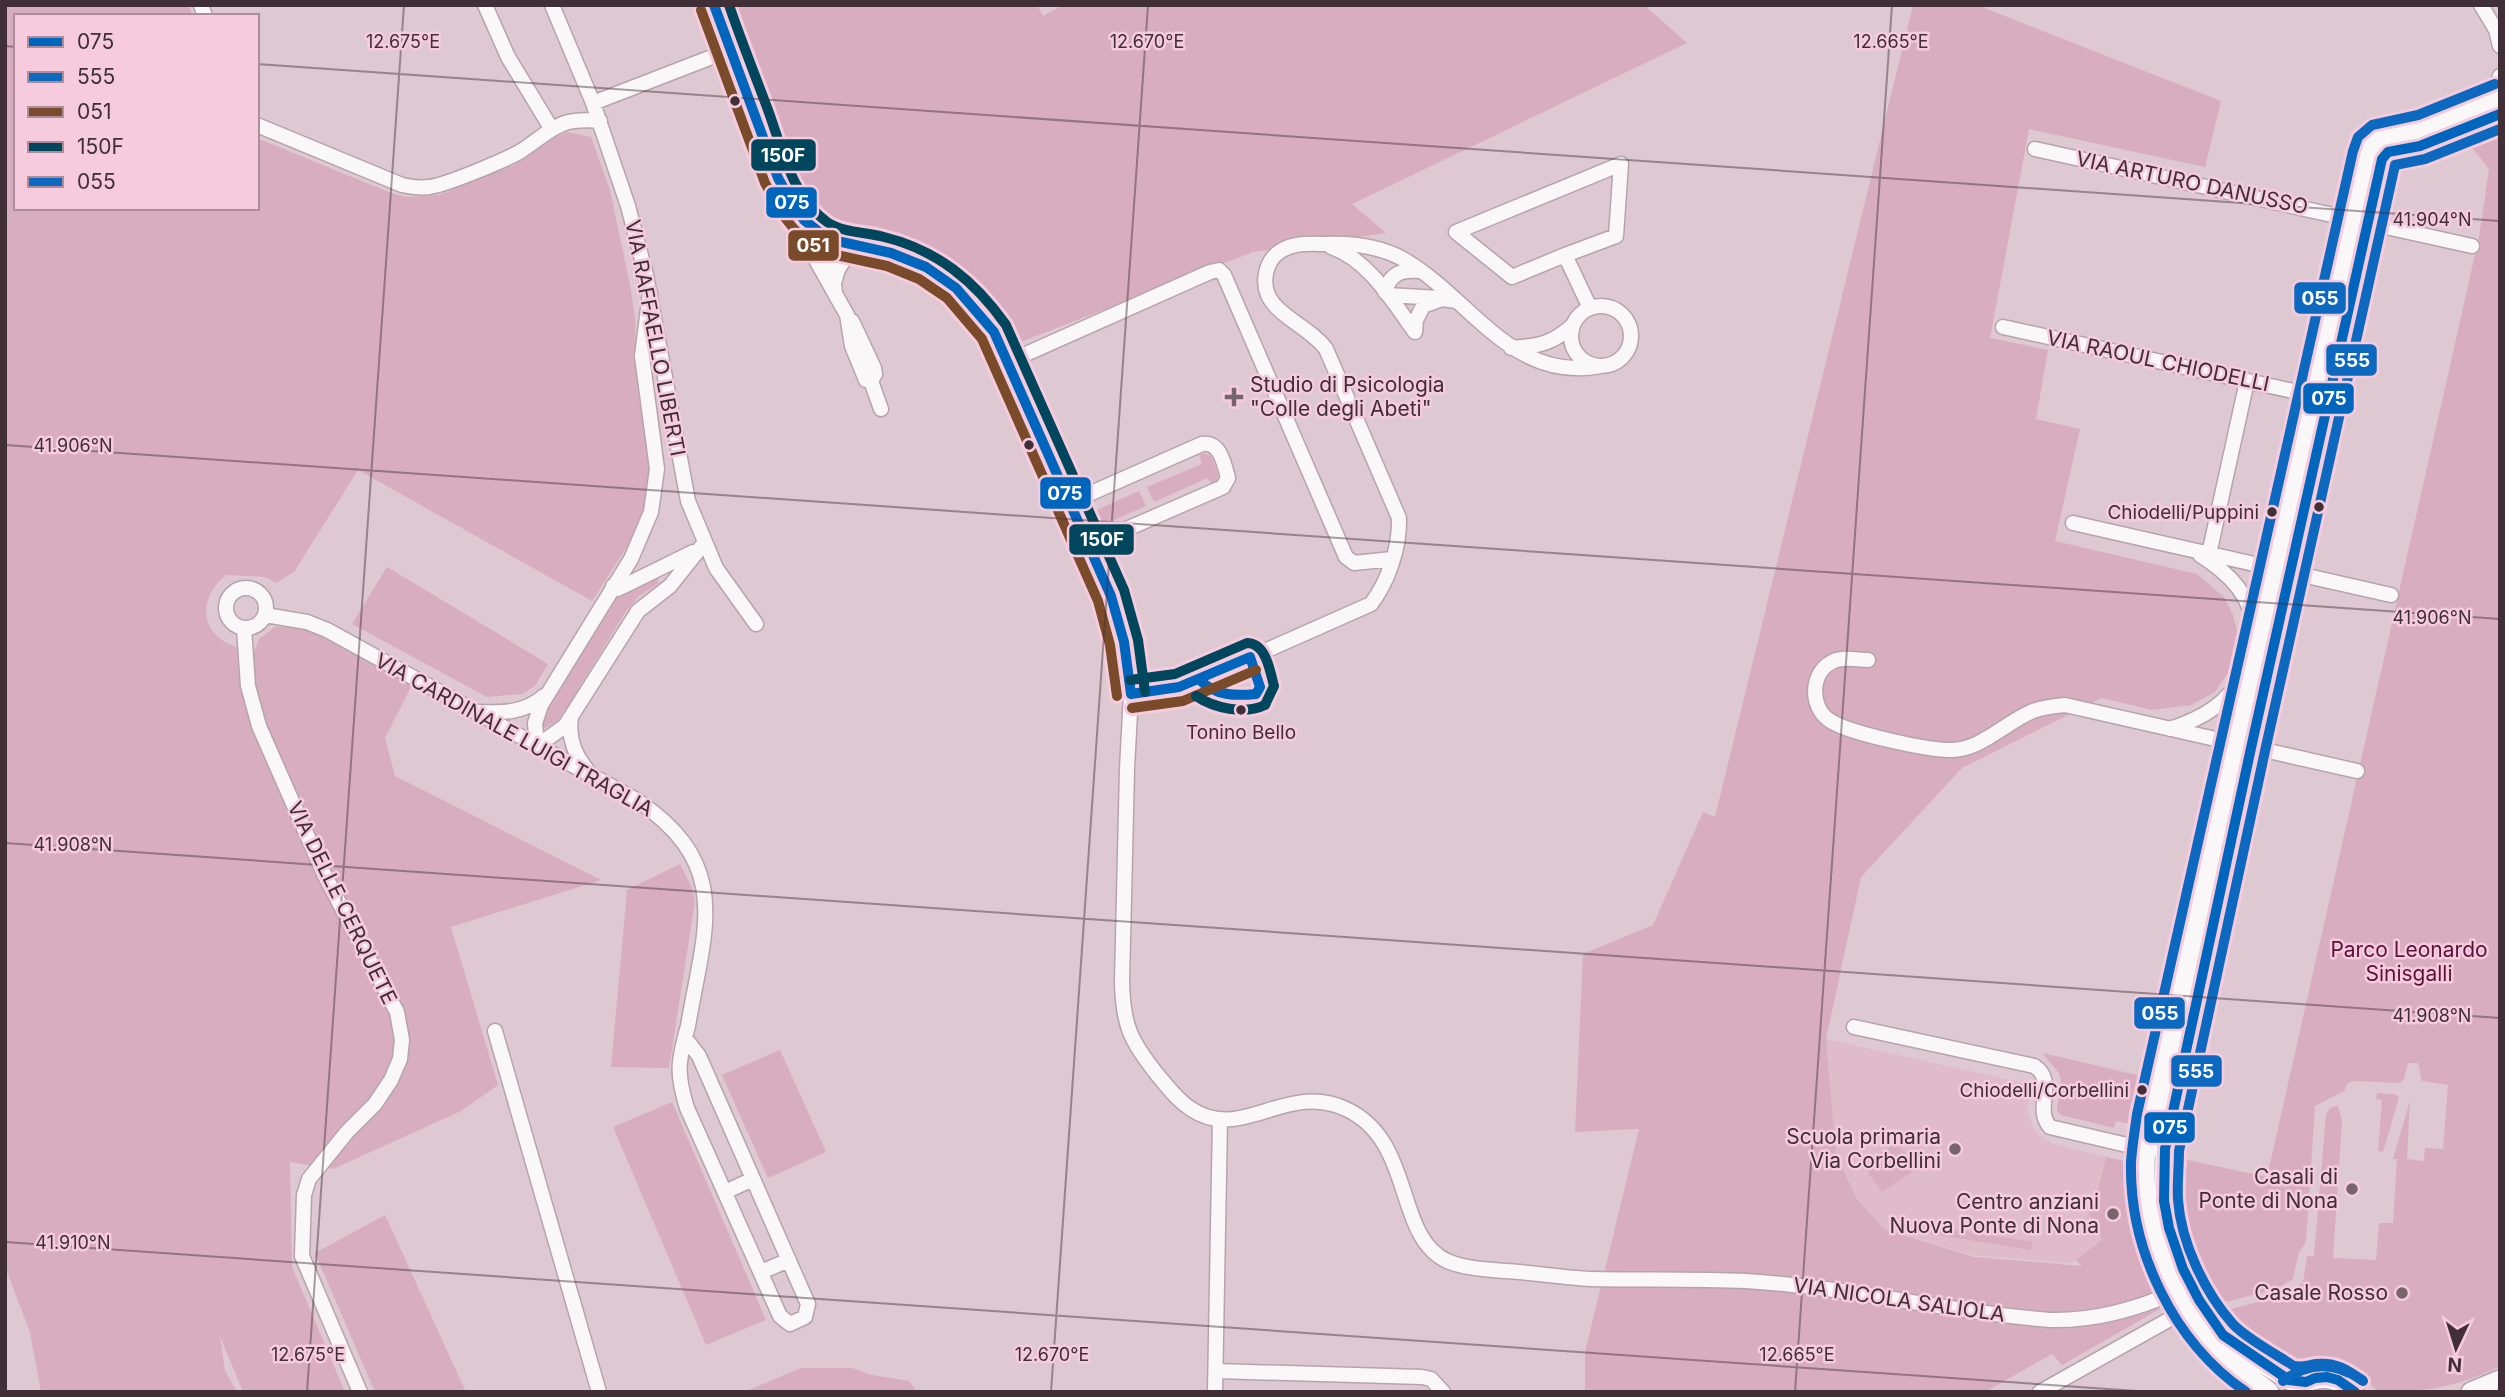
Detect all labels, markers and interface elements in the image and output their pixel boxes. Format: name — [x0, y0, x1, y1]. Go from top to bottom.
legend — [14, 14, 259, 210]
text: 075 — [77, 29, 114, 54]
text: 12.675°E — [366, 31, 440, 52]
text: 12.670°E — [1110, 31, 1184, 52]
text: 12.665°E — [1853, 31, 1929, 52]
text: 555 — [77, 64, 115, 89]
unlabelled marker — [728, 94, 742, 108]
text: 051 — [77, 99, 112, 124]
text: 150F — [77, 134, 124, 159]
line badge: 150F — [750, 138, 817, 172]
text: 150F — [761, 144, 805, 167]
street label: VIA ARTURO DANUSSO — [2074, 146, 2310, 219]
text: 055 — [77, 169, 116, 194]
line badge: 075 — [765, 186, 818, 219]
text: 075 — [774, 191, 810, 214]
text: 41.904°N — [2392, 209, 2472, 230]
street label: VIA RAFFAELLO LIBERTI — [620, 218, 691, 458]
line badge: 051 — [787, 229, 840, 262]
text: 051 — [796, 234, 830, 257]
line badge: 055 — [2293, 281, 2347, 315]
text: 055 — [2301, 287, 2339, 310]
street label: VIA RAOUL CHIODELLI — [2044, 325, 2272, 396]
line badge: 555 — [2325, 343, 2378, 377]
text: 555 — [2334, 349, 2370, 372]
place label: Studio di Psicologia "Colle degli Abeti" — [1250, 372, 1445, 421]
line badge: 075 — [2302, 382, 2355, 415]
marker: Studio di Psicologia "Colle degli Abeti" — [1224, 387, 1244, 407]
text: 075 — [2311, 387, 2347, 410]
text: 41.906°N — [33, 435, 113, 456]
unlabelled marker — [1022, 438, 1036, 452]
line badge: 075 — [1039, 476, 1092, 510]
text: 075 — [1047, 482, 1083, 505]
unlabelled marker — [2312, 500, 2326, 514]
place label: Chiodelli/Puppini — [2107, 501, 2259, 524]
marker: Chiodelli/Puppini — [2265, 505, 2279, 519]
line badge: 150F — [1068, 523, 1135, 556]
text: 150F — [1080, 528, 1124, 551]
text: 41.906°N — [2392, 607, 2472, 628]
street label: VIA CARDINALE LUIGI TRAGLIA — [371, 648, 658, 822]
marker: Tonino Bello — [1234, 703, 1248, 717]
place label: Tonino Bello — [1186, 721, 1296, 744]
street label: VIA DELLE CERQUETE — [282, 797, 402, 1008]
text: 41.908°N — [34, 834, 112, 855]
park label: Parco Leonardo Sinisgalli — [2330, 937, 2488, 986]
line badge: 055 — [2133, 996, 2186, 1030]
text: 055 — [2141, 1002, 2179, 1025]
text: 41.908°N — [2393, 1005, 2471, 1026]
line badge: 555 — [2170, 1054, 2223, 1088]
text: 555 — [2178, 1060, 2214, 1083]
place label: Chiodelli/Corbellini — [1959, 1079, 2129, 1102]
marker: Chiodelli/Corbellini — [2135, 1083, 2149, 1097]
line badge: 075 — [2143, 1111, 2196, 1144]
text: 075 — [2152, 1116, 2188, 1139]
place label: Scuola primaria Via Corbellini — [1786, 1124, 1941, 1173]
marker: Scuola primaria Via Corbellini — [1947, 1141, 1963, 1157]
place label: Casali di Ponte di Nona — [2198, 1164, 2338, 1213]
marker: Casali di Ponte di Nona — [2344, 1181, 2360, 1197]
place label: Centro anziani Nuova Ponte di Nona — [1890, 1189, 2099, 1238]
marker: Centro anziani Nuova Ponte di Nona — [2105, 1206, 2121, 1222]
text: 41.910°N — [35, 1232, 111, 1253]
street label: VIA NICOLA SALIOLA — [1792, 1272, 2007, 1327]
place label: Casale Rosso — [2254, 1280, 2388, 1305]
marker: Casale Rosso — [2394, 1285, 2410, 1301]
north arrow — [2421, 1313, 2491, 1383]
text: 12.675°E — [271, 1344, 345, 1365]
text: 12.670°E — [1015, 1344, 1089, 1365]
text: 12.665°E — [1759, 1344, 1835, 1365]
text: N — [2447, 1352, 2463, 1376]

